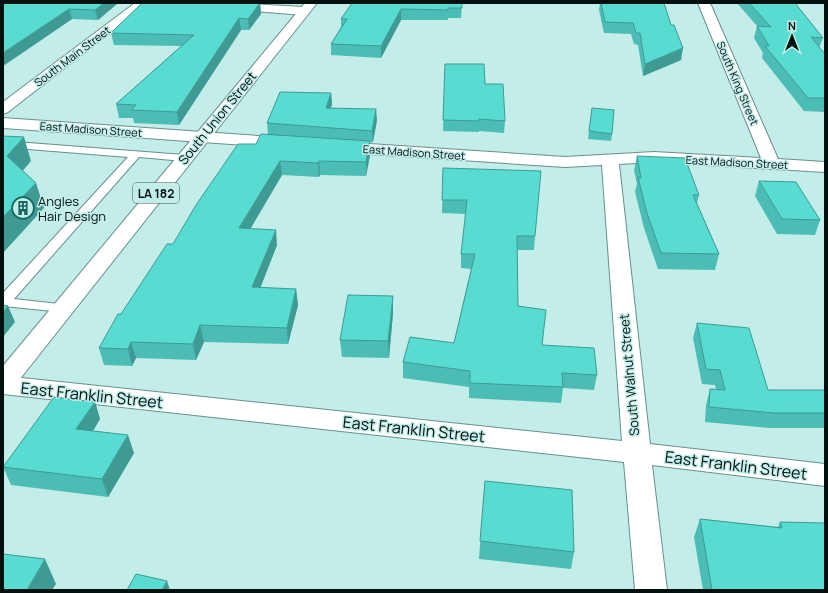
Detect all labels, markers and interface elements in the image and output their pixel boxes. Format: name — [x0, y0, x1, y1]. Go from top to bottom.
north arrow — [772, 16, 812, 56]
text: N — [788, 18, 796, 33]
street label: South Main Street — [31, 22, 113, 90]
street label: South King Street — [714, 39, 762, 127]
street label: South Union Street — [174, 68, 260, 168]
street label: East Madison Street — [39, 118, 143, 140]
street label: East Madison Street — [362, 141, 466, 163]
street label: East Madison Street — [685, 152, 789, 172]
road number: LA 182 — [133, 183, 179, 203]
place label: Angles Hair Design — [38, 192, 106, 225]
building icon: Angles Hair Design — [10, 195, 36, 221]
street label: South Walnut Street — [615, 313, 643, 437]
street label: East Franklin Street — [20, 377, 164, 413]
street label: East Franklin Street — [342, 411, 486, 447]
street label: East Franklin Street — [664, 445, 808, 485]

